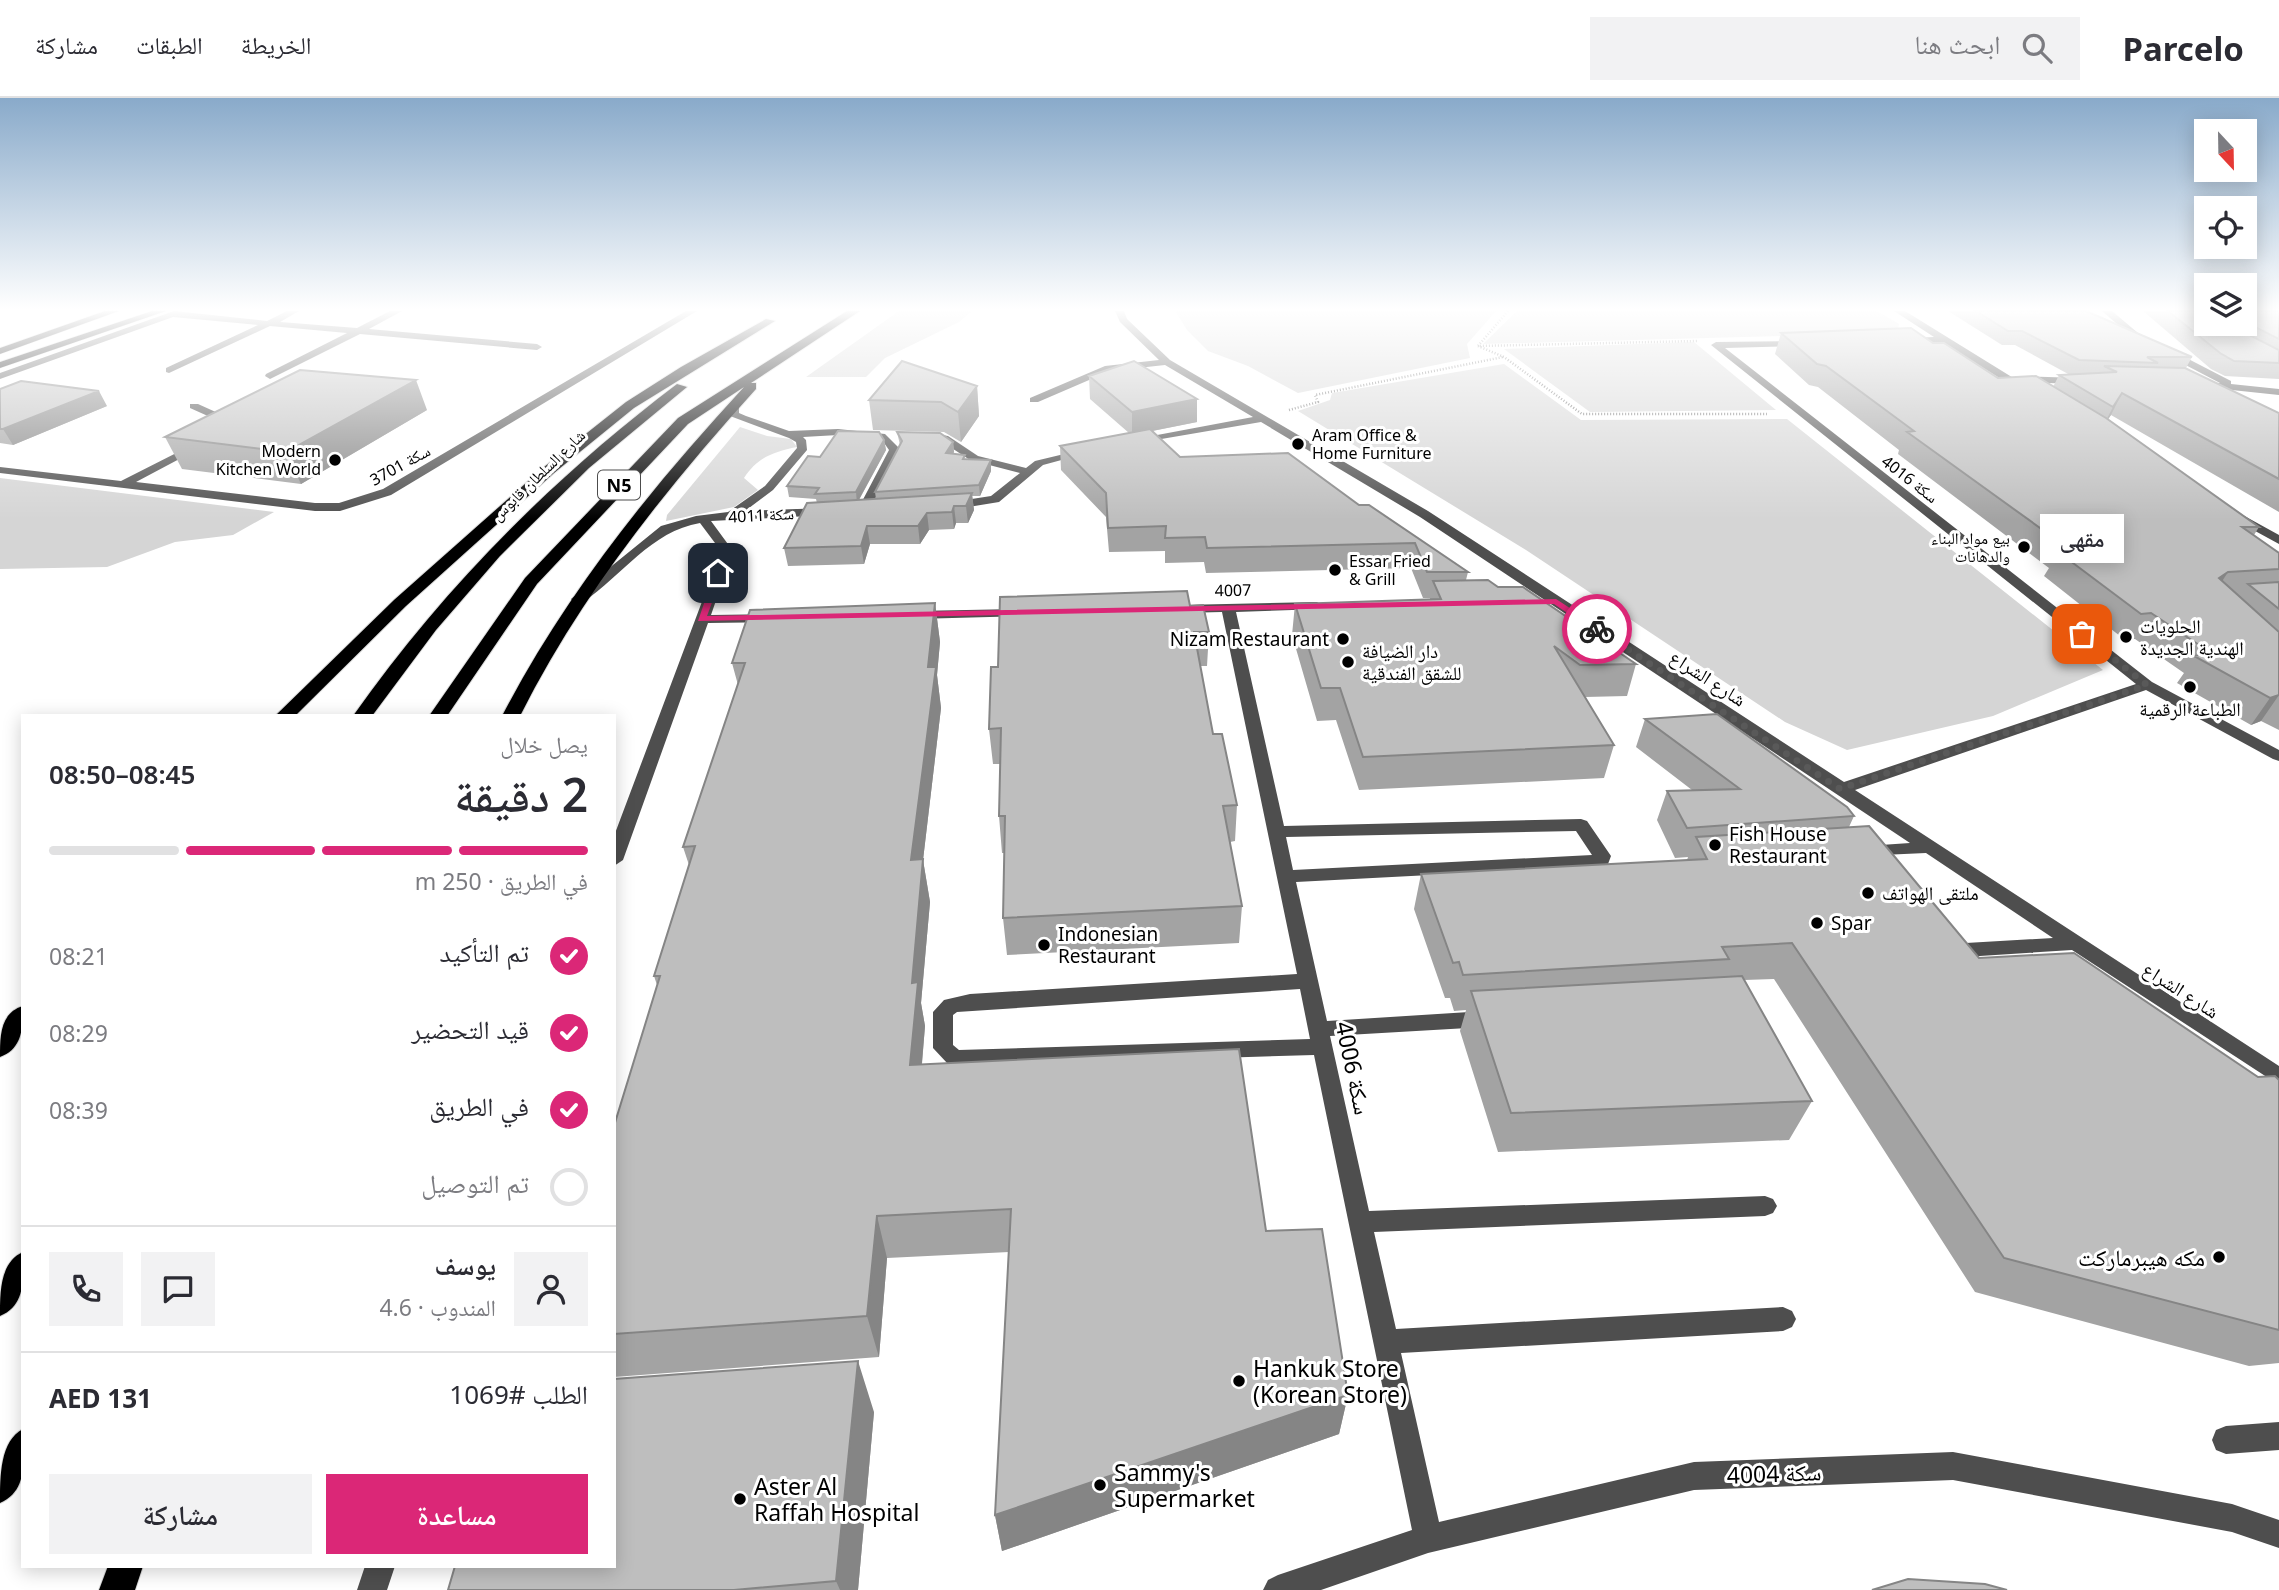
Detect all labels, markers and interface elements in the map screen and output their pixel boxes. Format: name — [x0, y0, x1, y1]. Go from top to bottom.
search box — [1590, 17, 2080, 80]
text: ابحث هنا — [1914, 26, 2000, 62]
text: Parcelo — [2122, 26, 2244, 71]
text: مشاركة — [35, 28, 98, 61]
text: الطبقات — [136, 28, 203, 61]
text: الخريطة — [241, 28, 311, 61]
icon: search — [2018, 29, 2056, 67]
north arrow — [2194, 119, 2258, 182]
map controls — [2194, 119, 2257, 336]
button: locate — [2194, 196, 2257, 259]
button: layers — [2194, 273, 2257, 336]
street label: شارع السلطان قابوس — [486, 424, 590, 526]
place label: Aram Office & Home Furniture — [1312, 424, 1431, 464]
marker: Aram Office & Home Furniture — [1290, 436, 1306, 452]
street label: سكة 3701 — [366, 439, 434, 491]
place label: Modern Kitchen World — [216, 440, 321, 480]
street label: سكة 4016 — [1877, 450, 1943, 508]
marker: Modern Kitchen World — [327, 452, 343, 468]
road number: N5 — [598, 470, 640, 500]
street label: سكة 4011 — [728, 502, 794, 528]
callout: مقهى — [2040, 515, 2124, 564]
text: مقهى — [2060, 522, 2104, 554]
place label: بيع مواد البناء والدهانات — [1931, 527, 2010, 567]
marker: بيع مواد البناء والدهانات — [2016, 539, 2032, 555]
pin — [688, 543, 748, 603]
place label: Essar Fried & Grill — [1349, 550, 1431, 590]
icon: home — [699, 554, 737, 592]
marker: Essar Fried & Grill — [1327, 562, 1343, 578]
street label: 4007 — [1215, 579, 1251, 601]
courier — [1562, 594, 1632, 664]
pin — [2052, 604, 2112, 664]
icon: bike — [1578, 610, 1616, 648]
place label: الحلويات الهندية الجديدة — [2140, 613, 2244, 661]
icon: bag — [2063, 615, 2101, 653]
place label: Nizam Restaurant — [1170, 626, 1329, 652]
marker: الحلويات الهندية الجديدة — [2118, 629, 2134, 645]
marker: Nizam Restaurant — [1335, 631, 1351, 647]
place label: دار الضيافة للشقق الفندقية — [1362, 638, 1462, 686]
street label: شارع الشراع — [1665, 644, 1751, 712]
marker: دار الضيافة للشقق الفندقية — [1340, 654, 1356, 670]
marker: الطباعة الرقمية — [2182, 679, 2198, 695]
place label: الطباعة الرقمية — [2139, 696, 2241, 722]
text: يصل خلال — [500, 728, 588, 760]
text: 08:45–08:50 — [49, 756, 195, 792]
text: 2 دقيقة — [454, 763, 588, 825]
place label: Fish House Restaurant — [1729, 821, 1827, 869]
marker: Fish House Restaurant — [1707, 837, 1723, 853]
text: في الطريق · 250 m — [415, 865, 588, 897]
place label: ملتقى الهواتف — [1882, 880, 1979, 906]
marker: ملتقى الهواتف — [1860, 885, 1876, 901]
place label: Spar — [1831, 910, 1872, 936]
marker: Spar — [1809, 915, 1825, 931]
place label: Indonesian Restaurant — [1058, 921, 1158, 969]
text: تم التأكيد — [439, 934, 529, 970]
icon: check — [550, 937, 588, 975]
marker: Indonesian Restaurant — [1036, 937, 1052, 953]
text: 08:21 — [49, 940, 108, 972]
street label: شارع الشراع — [2138, 956, 2224, 1024]
text: قيد التحضير — [411, 1011, 529, 1047]
icon: check — [550, 1014, 588, 1052]
text: 08:29 — [49, 1017, 108, 1049]
street label: سكة 4006 — [1329, 1018, 1379, 1118]
text: في الطريق — [429, 1088, 529, 1124]
icon: check — [550, 1091, 588, 1129]
text: 08:39 — [49, 1094, 108, 1126]
text: تم التوصيل — [421, 1165, 529, 1201]
place label: مكه هيبرماركت — [2078, 1241, 2205, 1273]
text: يوسف — [435, 1247, 496, 1283]
marker: مكه هيبرماركت — [2211, 1249, 2227, 1265]
button: phone — [49, 1252, 123, 1326]
button: chat — [141, 1252, 215, 1326]
button: person — [514, 1252, 588, 1326]
text: المندوب · 4.6 — [379, 1291, 496, 1323]
place label: Hankuk Store (Korean Store) — [1253, 1352, 1407, 1410]
marker: Hankuk Store (Korean Store) — [1231, 1373, 1247, 1389]
text: الطلب #1069 — [449, 1376, 588, 1412]
text: AED 131 — [49, 1380, 152, 1416]
street label: سكة 4004 — [1726, 1455, 1822, 1491]
place label: Sammy's Supermarket — [1114, 1456, 1255, 1514]
place label: Aster Al Raffah Hospital — [754, 1470, 919, 1528]
button: مشاركة — [49, 1474, 312, 1554]
button: مساعدة — [326, 1474, 588, 1554]
marker: Sammy's Supermarket — [1092, 1477, 1108, 1493]
marker: Aster Al Raffah Hospital — [732, 1491, 748, 1507]

